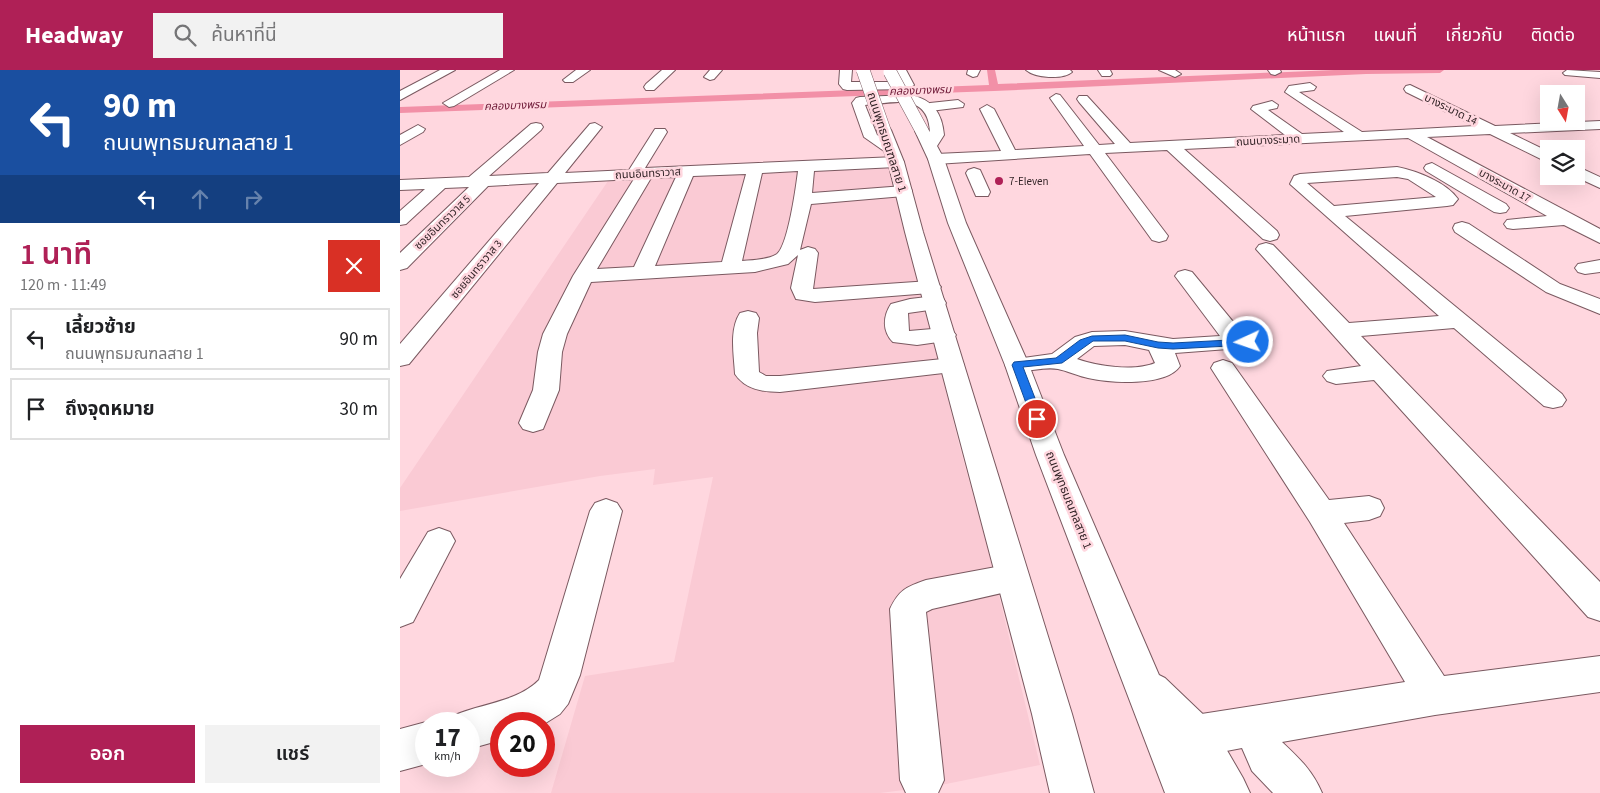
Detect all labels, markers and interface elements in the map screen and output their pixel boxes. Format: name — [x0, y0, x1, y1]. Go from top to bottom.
search box — [153, 13, 503, 58]
text: Headway — [25, 18, 123, 53]
icon: search — [171, 21, 199, 49]
text: ค้นหาที่นี่ — [211, 22, 277, 49]
text: หน้าแรก — [1287, 23, 1345, 48]
text: แผนที่ — [1373, 23, 1417, 48]
text: เกี่ยวกับ — [1445, 23, 1503, 48]
text: ติดต่อ — [1531, 23, 1575, 48]
text: 90 m — [103, 81, 177, 131]
water label: คลองบางพรม — [889, 82, 953, 99]
north arrow — [1540, 85, 1585, 130]
map controls — [1540, 85, 1585, 185]
icon: left — [20, 90, 85, 155]
street label: ถนนพุทธมณฑลสาย 1 — [862, 90, 911, 194]
street label: บางระมาด 14 — [1422, 90, 1480, 129]
water label: คลองบางพรม — [484, 97, 548, 114]
text: ถนนพุทธมณฑลสาย 1 — [103, 127, 294, 159]
street label: ถนนบางระมาด — [1236, 131, 1300, 150]
button: layers — [1540, 140, 1585, 185]
street label: ถนนอินทราวาส — [615, 164, 681, 183]
street label: บางระมาด 17 — [1476, 165, 1533, 206]
place label: 7-Eleven — [1009, 174, 1049, 189]
marker: 7-Eleven — [993, 175, 1005, 187]
icon: left — [133, 185, 161, 213]
icon: ahead — [186, 185, 214, 213]
icon: right — [239, 185, 267, 213]
street label: ซอยอินทราวาส 5 — [411, 192, 474, 253]
text: 1 นาที — [20, 233, 92, 276]
street label: ซอยอินทราวาส 3 — [447, 237, 505, 302]
button: close — [328, 240, 380, 292]
text: 120 m · 11:49 — [20, 274, 107, 296]
text: เลี้ยวซ้าย — [65, 314, 136, 341]
position arrow — [1221, 315, 1273, 367]
icon: left — [22, 325, 50, 353]
text: 90 m — [340, 326, 378, 353]
text: ถนนพุทธมณฑลสาย 1 — [65, 343, 204, 365]
icon: arrive — [22, 395, 50, 423]
text: ถึงจุดหมาย — [65, 396, 155, 423]
text: 30 m — [340, 396, 378, 423]
pin — [1016, 398, 1058, 440]
icon: arrive — [1023, 405, 1051, 433]
street label: ถนนพุทธมณฑลสาย 1 — [1041, 449, 1096, 552]
speed limit sign: 20 — [490, 712, 555, 777]
text: 17 — [434, 720, 461, 756]
button: ออก — [20, 725, 195, 783]
button: แชร์ — [205, 725, 380, 783]
text: km/h — [434, 748, 461, 765]

